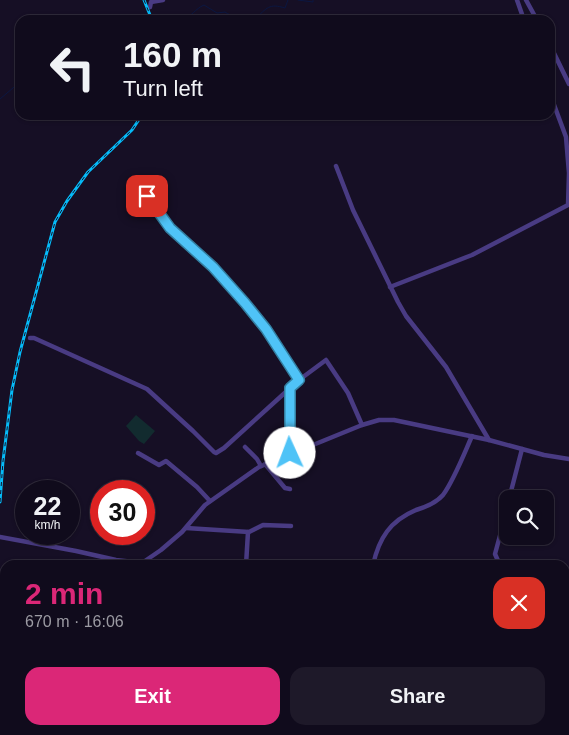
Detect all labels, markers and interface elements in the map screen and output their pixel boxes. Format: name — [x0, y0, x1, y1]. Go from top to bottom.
icon: left — [40, 35, 105, 100]
text: 160 m — [123, 35, 222, 74]
text: Turn left — [123, 76, 203, 101]
pin — [126, 175, 168, 217]
icon: arrive — [133, 182, 161, 210]
position arrow — [263, 426, 315, 478]
speed limit sign: 30 — [90, 480, 155, 545]
map controls — [499, 490, 554, 545]
button: search — [499, 490, 554, 545]
text: 22 — [34, 492, 61, 520]
text: km/h — [34, 518, 61, 532]
text: 2 min — [25, 577, 103, 610]
button: close — [493, 577, 545, 629]
text: 670 m · 16:06 — [25, 613, 124, 630]
button: Exit — [25, 667, 280, 725]
button: Share — [290, 667, 545, 725]

